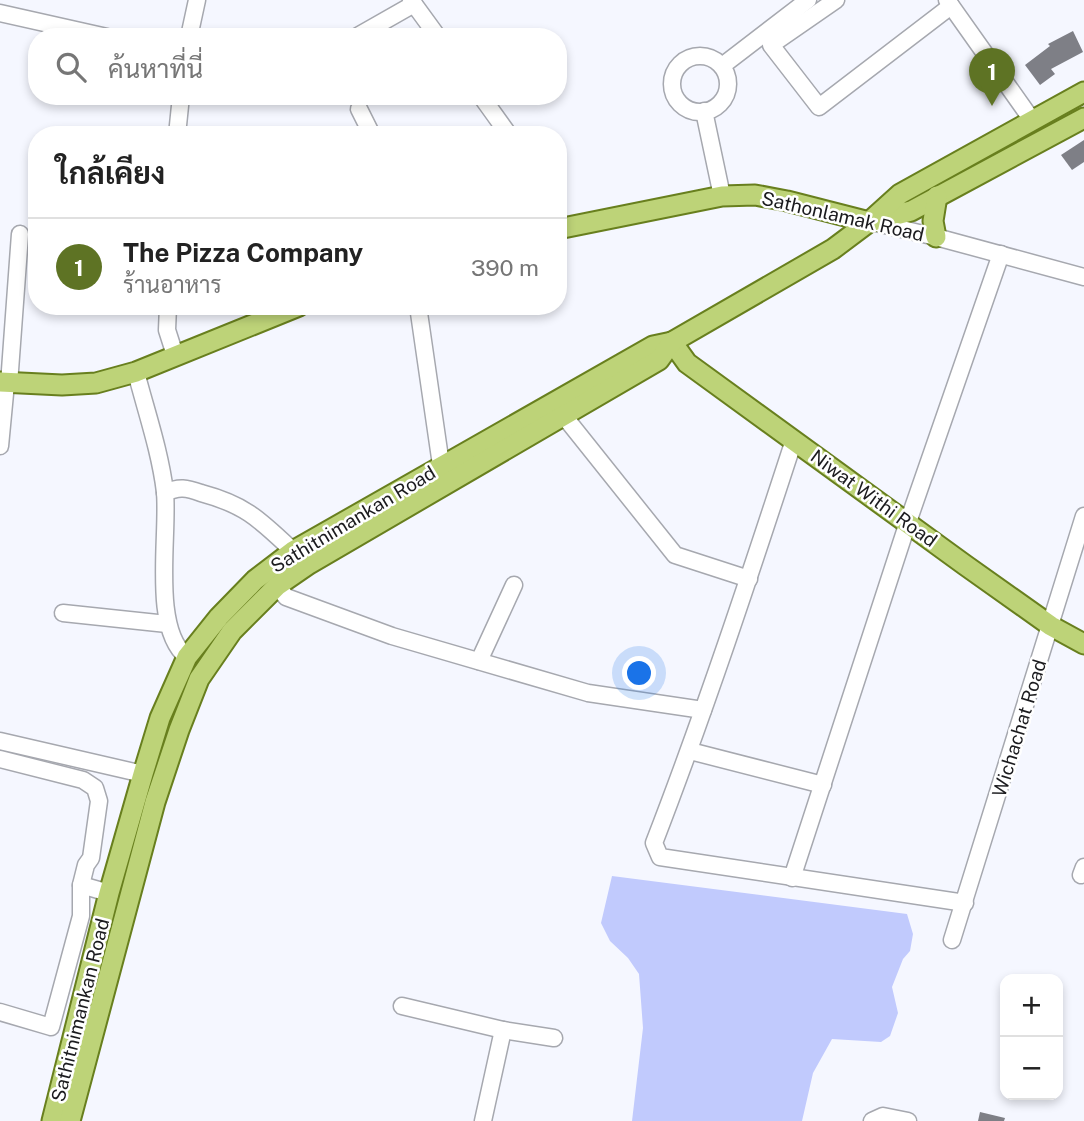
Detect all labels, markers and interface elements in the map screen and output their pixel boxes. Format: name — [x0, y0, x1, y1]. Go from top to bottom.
search box — [28, 28, 567, 105]
icon: search — [52, 48, 90, 86]
pin: 1 — [969, 48, 1015, 106]
text: ค้นหาที่นี่ — [108, 53, 203, 84]
text: ใกล้เคียง — [56, 155, 165, 191]
street label: Sathonlamak Road — [760, 187, 926, 245]
text: The Pizza Company — [123, 237, 363, 268]
text: 1 — [74, 254, 84, 281]
text: 390 m — [471, 254, 539, 281]
text: ร้านอาหาร — [123, 271, 222, 298]
street label: Niwat Withi Road — [807, 445, 941, 551]
street label: Sathitnimankan Road — [267, 461, 439, 577]
your location — [622, 656, 656, 690]
street label: Wichachat Road — [988, 657, 1050, 799]
street label: Sathitnimankan Road — [47, 916, 113, 1104]
map controls — [1000, 974, 1063, 1100]
button: + — [1000, 974, 1063, 1037]
button: − — [1000, 1037, 1063, 1100]

